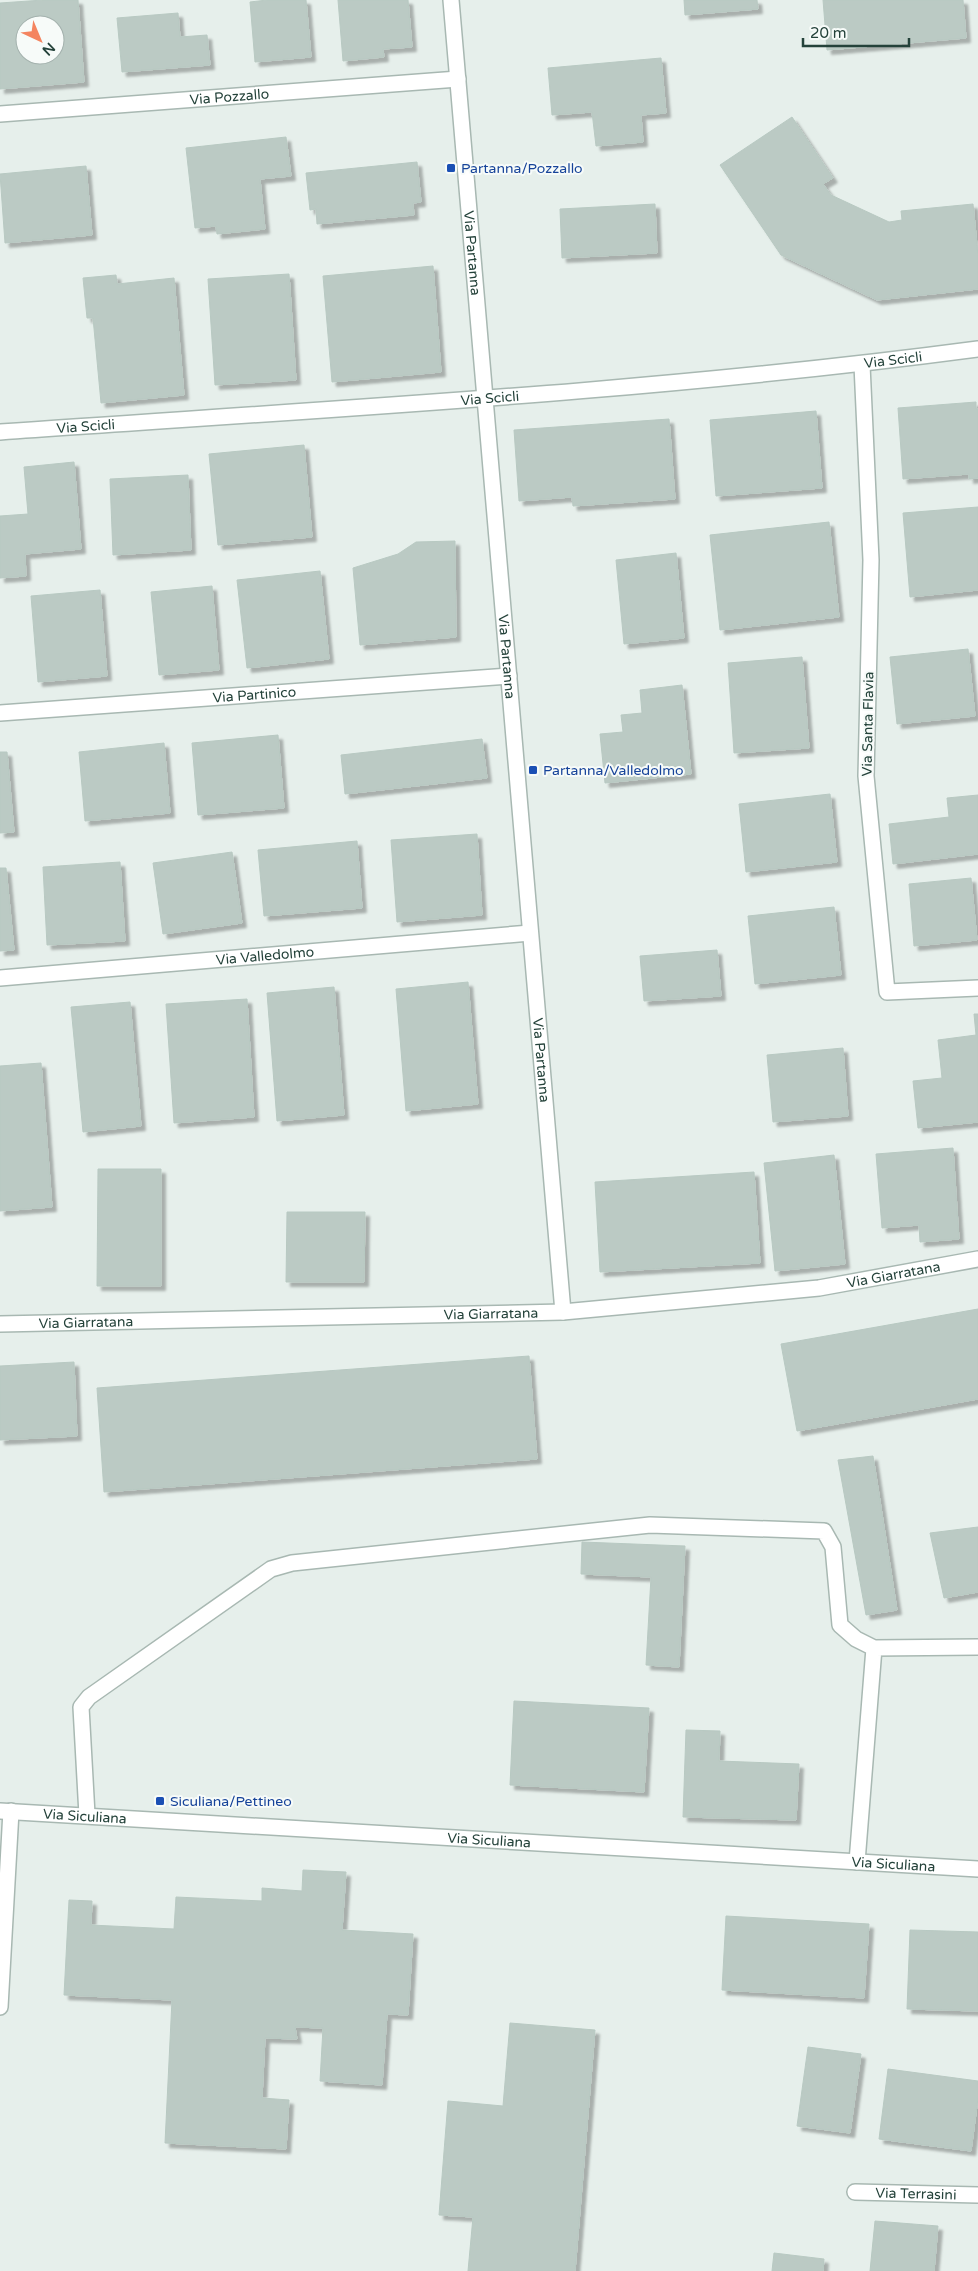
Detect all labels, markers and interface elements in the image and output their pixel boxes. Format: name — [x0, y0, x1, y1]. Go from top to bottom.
north arrow — [15, 15, 65, 65]
scale bar — [803, 15, 909, 47]
text: 20 m — [810, 24, 847, 42]
text: N — [39, 39, 59, 59]
street label: Via Pozzallo — [189, 85, 270, 108]
place label: Partanna/Pozzallo — [461, 160, 583, 177]
marker: Partanna/Pozzallo — [445, 162, 457, 174]
street label: Via Partanna — [461, 210, 485, 296]
street label: Via Scicli — [863, 348, 923, 372]
street label: Via Scicli — [460, 387, 520, 409]
street label: Via Scicli — [56, 416, 116, 437]
street label: Via Partanna — [495, 614, 519, 700]
street label: Via Santa Flavia — [859, 672, 877, 776]
street label: Via Partinico — [212, 683, 297, 706]
place label: Partanna/Valledolmo — [543, 762, 684, 779]
marker: Partanna/Valledolmo — [527, 764, 539, 776]
street label: Via Valledolmo — [215, 943, 315, 968]
street label: Via Partanna — [529, 1017, 554, 1103]
street label: Via Giarratana — [845, 1258, 942, 1291]
street label: Via Giarratana — [443, 1304, 538, 1323]
street label: Via Giarratana — [38, 1313, 133, 1332]
place label: Siculiana/Pettineo — [170, 1793, 292, 1810]
marker: Siculiana/Pettineo — [154, 1795, 166, 1807]
street label: Via Siculiana — [42, 1805, 127, 1827]
street label: Via Siculiana — [447, 1829, 532, 1851]
street label: Via Siculiana — [851, 1853, 936, 1875]
street label: Via Terrasini — [875, 2184, 957, 2203]

